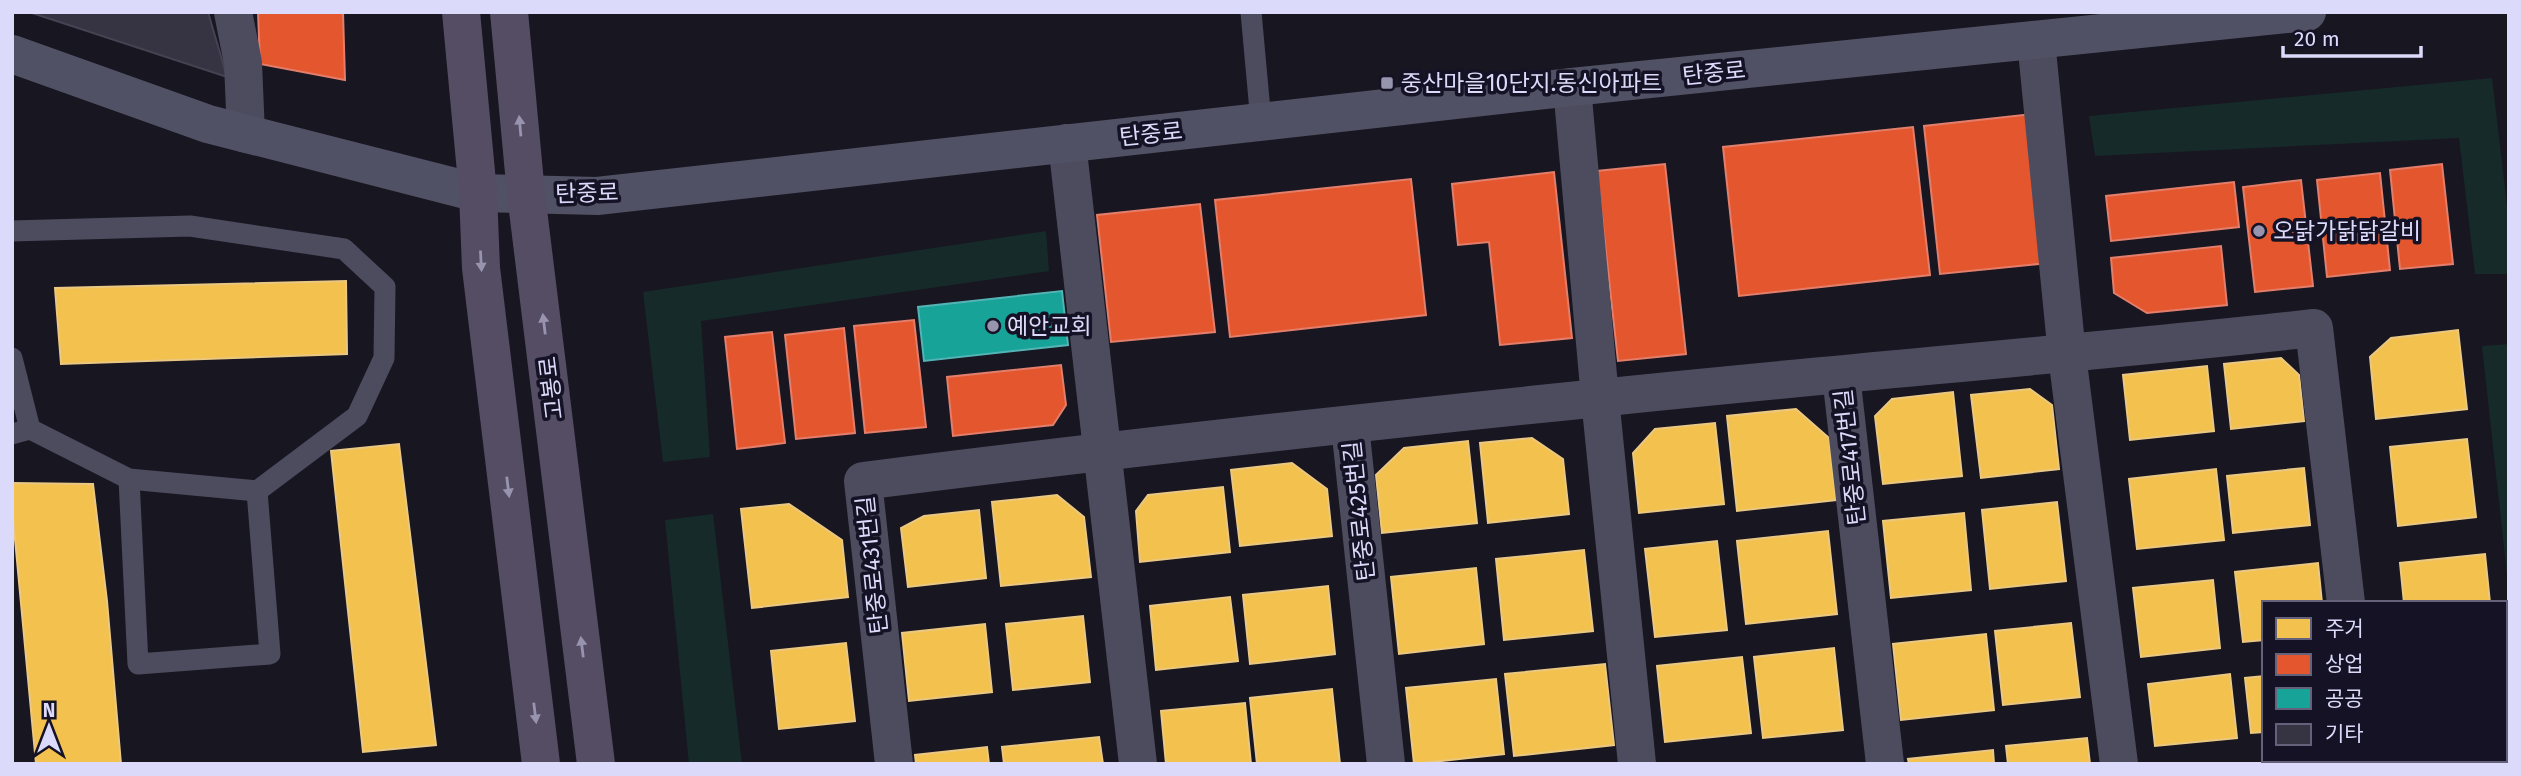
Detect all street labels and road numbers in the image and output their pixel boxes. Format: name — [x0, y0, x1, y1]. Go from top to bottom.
street label: 탄중로 — [1681, 56, 1747, 90]
street label: 탄중로 — [1118, 117, 1184, 151]
street label: 탄중로 — [555, 178, 619, 208]
street label: 고봉로 — [533, 355, 569, 421]
street label: 탄중로417번길 — [1829, 387, 1871, 527]
street label: 탄중로425번길 — [1338, 440, 1380, 582]
street label: 탄중로431번길 — [851, 495, 893, 635]

